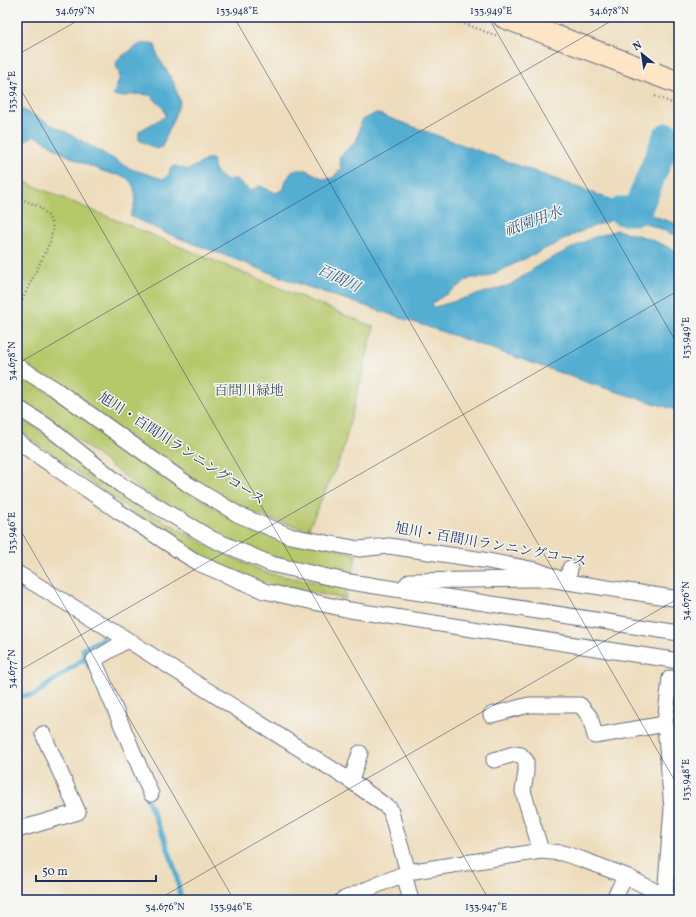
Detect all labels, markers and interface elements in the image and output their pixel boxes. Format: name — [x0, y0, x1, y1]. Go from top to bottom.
text: 34.679°N — [55, 4, 95, 18]
text: 133.948°E — [216, 4, 258, 18]
text: 133.949°E — [470, 4, 512, 18]
text: 34.678°N — [589, 4, 629, 18]
north arrow — [622, 34, 662, 74]
text: N — [631, 38, 645, 55]
text: 133.947°E — [5, 71, 19, 113]
water label: 祇園用水 — [502, 202, 567, 243]
water label: 百間川 — [314, 260, 365, 300]
text: 133.949°E — [679, 317, 693, 359]
text: 34.678°N — [5, 341, 19, 381]
park label: 百間川緑地 — [214, 382, 284, 401]
street label: 旭川・百間川ランニングコース — [94, 388, 268, 510]
text: 133.946°E — [5, 512, 19, 554]
street label: 旭川・百間川ランニングコース — [393, 519, 588, 572]
text: 34.676°N — [679, 581, 693, 621]
text: 34.677°N — [5, 649, 19, 689]
text: 133.948°E — [679, 759, 693, 801]
scale bar — [36, 857, 156, 883]
text: 50 m — [42, 864, 68, 880]
text: 34.676°N — [145, 900, 185, 914]
text: 133.946°E — [210, 900, 252, 914]
text: 133.947°E — [465, 900, 507, 914]

